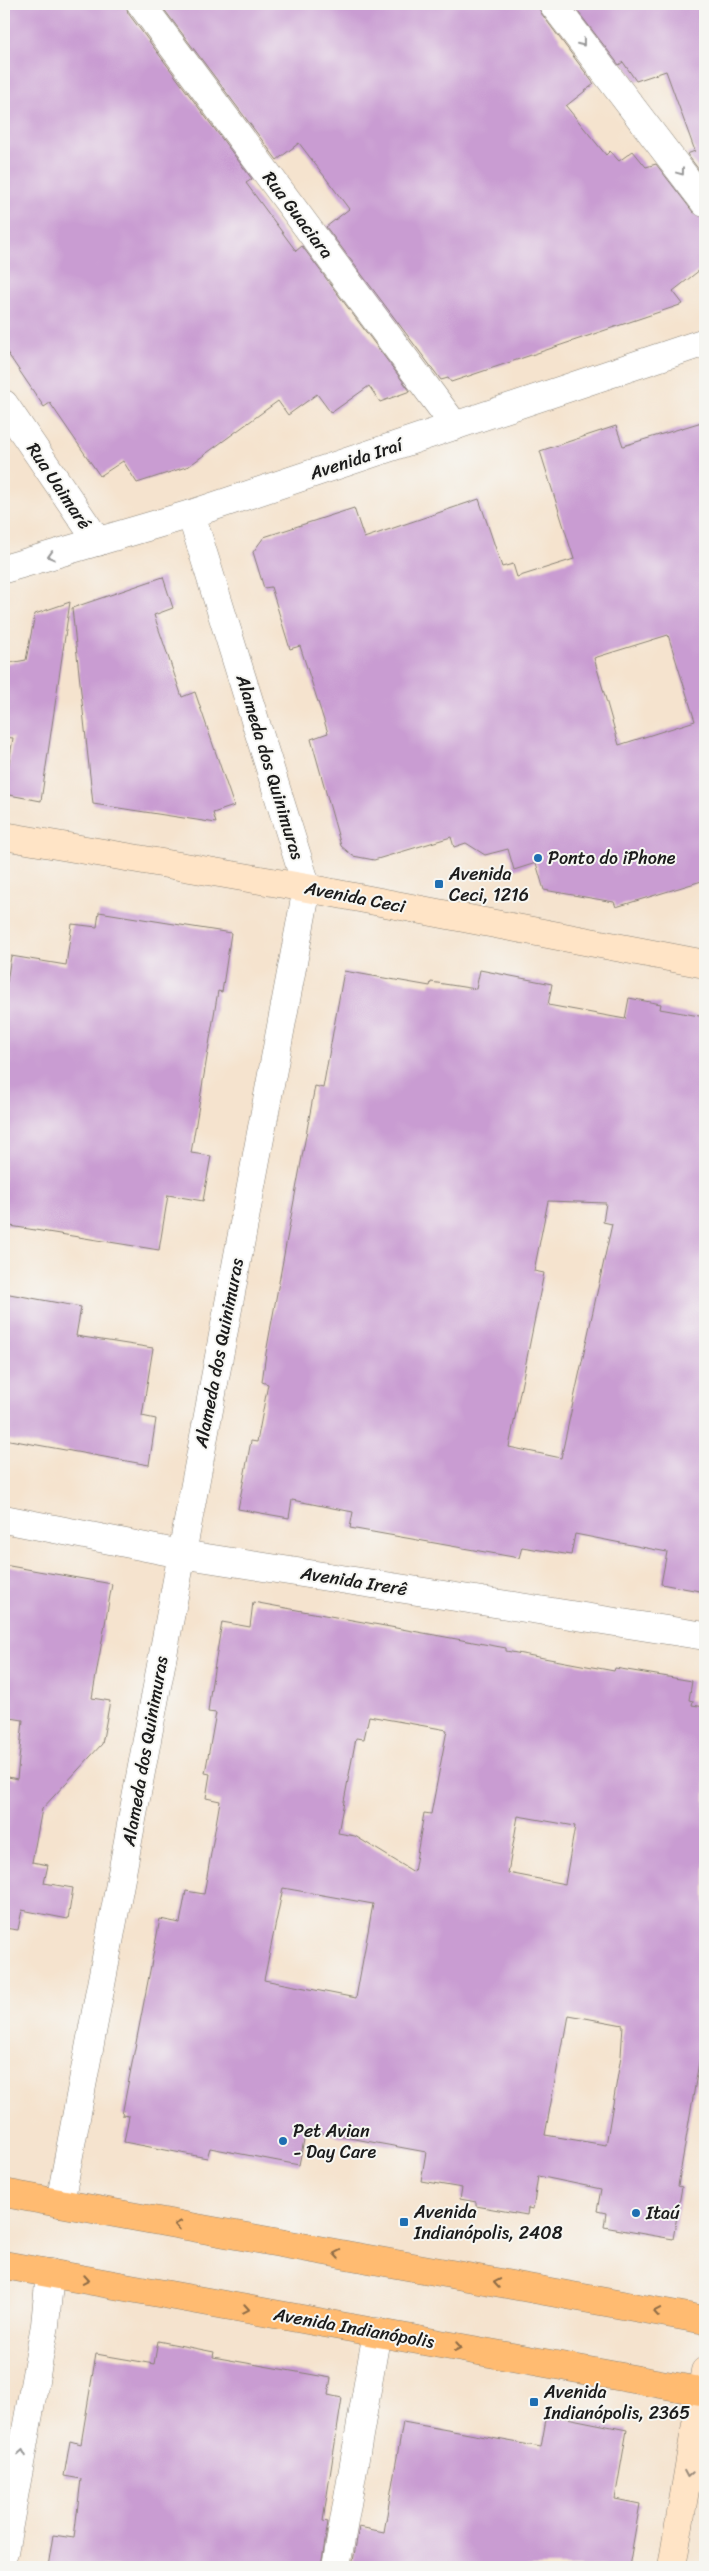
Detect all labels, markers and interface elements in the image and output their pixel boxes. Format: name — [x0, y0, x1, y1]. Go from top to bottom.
one-way arrow — [577, 37, 585, 46]
street label: Rua Guaciara — [254, 164, 342, 266]
one-way arrow — [676, 166, 684, 175]
street label: Avenida Iraí — [305, 428, 408, 489]
street label: Rua Uaimaré — [18, 436, 100, 536]
one-way arrow — [47, 550, 56, 560]
street label: Alameda dos Quinimuras — [226, 669, 314, 864]
place label: Ponto do iPhone — [548, 842, 676, 874]
marker: Ponto do iPhone — [532, 852, 544, 864]
place label: Avenida Ceci, 1216 — [448, 858, 529, 911]
street label: Avenida Ceci — [301, 871, 409, 923]
marker: Avenida Ceci, 1216 — [433, 878, 445, 890]
street label: Alameda dos Quinimuras — [185, 1255, 253, 1451]
street label: Avenida Irerê — [297, 1557, 410, 1605]
street label: Alameda dos Quinimuras — [112, 1653, 178, 1849]
place label: Pet Avian - Day Care — [293, 2115, 377, 2168]
marker: Pet Avian - Day Care — [277, 2135, 289, 2147]
place label: Avenida Indianópolis, 2408 — [413, 2196, 563, 2249]
place label: Itaú — [645, 2197, 680, 2229]
marker: Itaú — [630, 2207, 642, 2219]
marker: Avenida Indianópolis, 2408 — [398, 2216, 410, 2228]
one-way arrow — [173, 2220, 182, 2230]
one-way arrow — [333, 2249, 342, 2259]
one-way arrow — [82, 2274, 91, 2284]
one-way arrow — [493, 2278, 502, 2288]
street label: Avenida Indianópolis — [270, 2298, 437, 2358]
one-way arrow — [242, 2303, 250, 2313]
one-way arrow — [653, 2307, 662, 2317]
one-way arrow — [453, 2341, 462, 2351]
place label: Avenida Indianópolis, 2365 — [543, 2376, 690, 2429]
marker: Avenida Indianópolis, 2365 — [528, 2396, 540, 2408]
one-way arrow — [16, 2448, 26, 2457]
one-way arrow — [683, 2469, 693, 2478]

